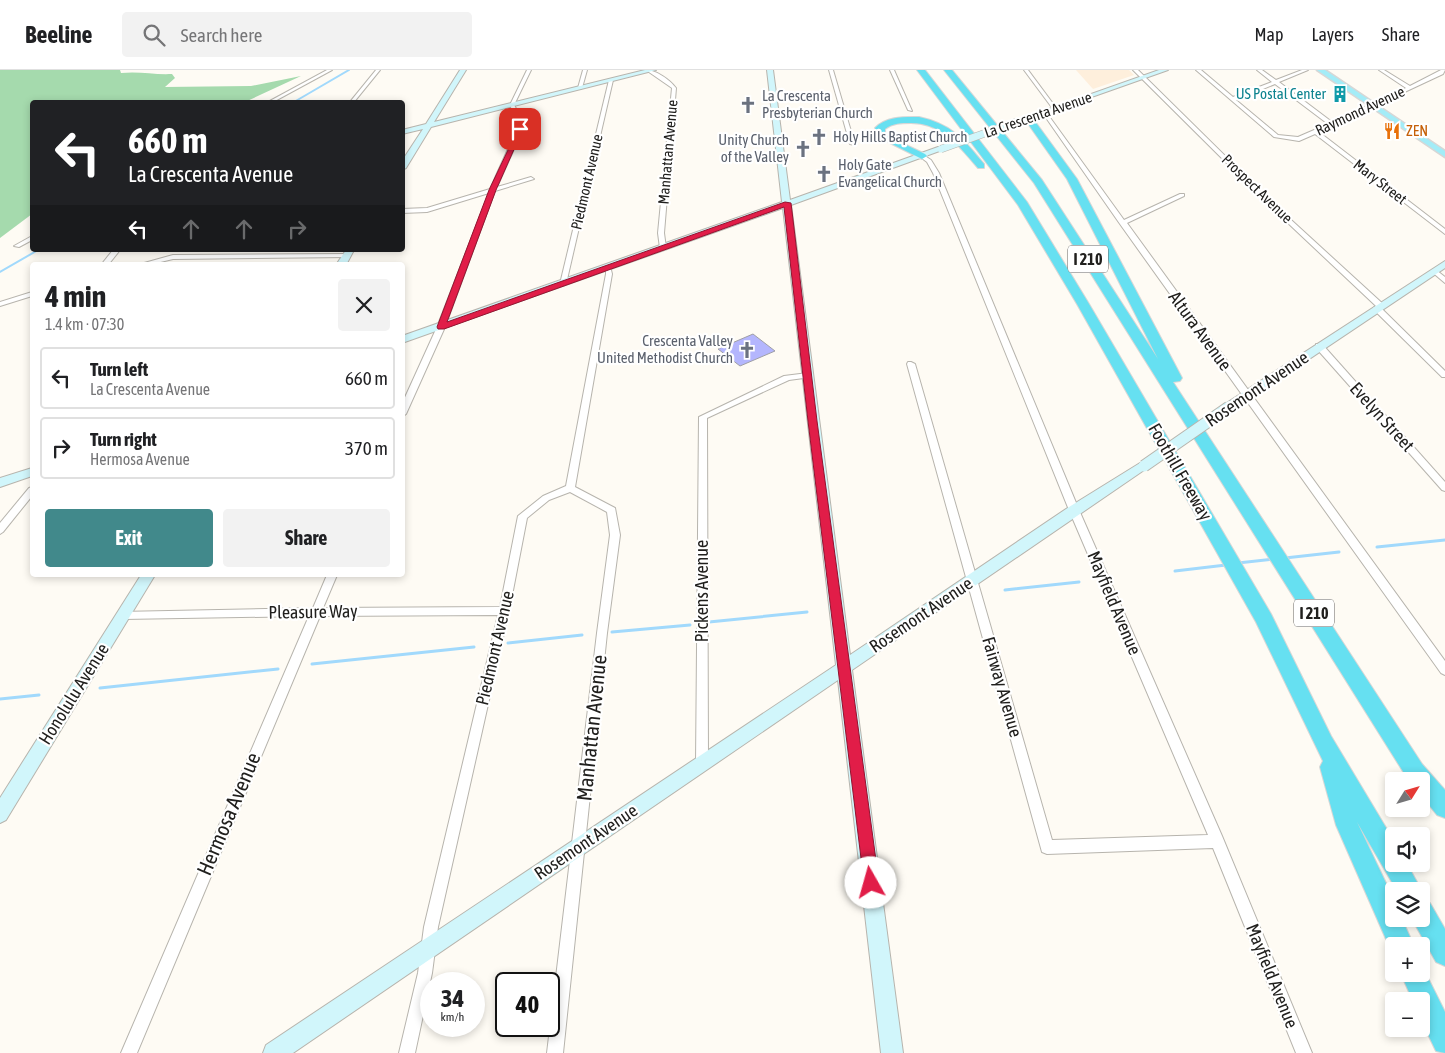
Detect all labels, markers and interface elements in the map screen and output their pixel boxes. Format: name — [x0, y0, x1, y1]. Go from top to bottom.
search box — [122, 12, 472, 57]
text: Beeline — [25, 21, 92, 48]
icon: search — [140, 21, 168, 49]
text: Search here — [180, 24, 262, 46]
text: Map — [1254, 24, 1283, 45]
text: Layers — [1311, 24, 1354, 45]
text: Share — [1382, 24, 1420, 45]
street label: Raymond Avenue — [1312, 82, 1407, 139]
building icon: US Postal Center — [1330, 84, 1350, 104]
place label: US Postal Center — [1236, 85, 1327, 102]
place label: La Crescenta Presbyterian Church — [762, 87, 873, 121]
street label: La Crescenta Avenue — [982, 88, 1094, 141]
church icon: La Crescenta Presbyterian Church — [738, 95, 758, 115]
street label: Manhattan Avenue — [654, 99, 681, 205]
pin — [499, 108, 541, 150]
icon: arrive — [506, 115, 534, 143]
icon: left — [45, 120, 110, 185]
text: 660 m — [128, 120, 207, 160]
restaurant icon: ZEN — [1382, 121, 1402, 141]
place label: ZEN — [1406, 122, 1428, 139]
church icon: Holy Hills Baptist Church — [809, 127, 829, 147]
place label: Holy Hills Baptist Church — [833, 128, 967, 145]
place label: Unity Church of the Valley — [718, 131, 789, 165]
street label: Piedmont Avenue — [567, 132, 606, 231]
church icon: Unity Church of the Valley — [793, 139, 813, 159]
street label: Prospect Avenue — [1219, 151, 1296, 227]
place label: Holy Gate Evangelical Church — [838, 156, 942, 190]
street label: Mary Street — [1350, 156, 1410, 208]
text: La Crescenta Avenue — [128, 161, 293, 187]
church icon: Holy Gate Evangelical Church — [814, 164, 834, 184]
icon: left — [124, 215, 152, 243]
icon: ahead — [177, 215, 205, 243]
icon: ahead — [230, 215, 258, 243]
icon: right — [283, 215, 311, 243]
road number: I 210 — [1068, 245, 1108, 272]
text: 4 min — [45, 279, 106, 313]
button: close — [338, 279, 390, 331]
street label: Altura Avenue — [1165, 287, 1236, 375]
text: 1.4 km · 07:30 — [45, 315, 124, 333]
place label: Crescenta Valley United Methodist Church — [597, 332, 733, 366]
church icon: Crescenta Valley United Methodist Church — [737, 340, 757, 360]
street label: Rosemont Avenue — [1201, 346, 1312, 431]
text: Turn left — [90, 358, 148, 380]
icon: left — [47, 364, 75, 392]
text: 660 m — [345, 367, 388, 389]
street label: Evelyn Street — [1346, 378, 1419, 456]
text: La Crescenta Avenue — [90, 380, 210, 398]
street label: Foothill Freeway — [1144, 420, 1217, 524]
text: Turn right — [90, 428, 157, 450]
icon: right — [47, 434, 75, 462]
text: 370 m — [345, 437, 388, 459]
text: Hermosa Avenue — [90, 450, 190, 468]
button: Exit — [45, 509, 213, 567]
button: Share — [223, 509, 390, 567]
street label: Pickens Avenue — [691, 540, 712, 642]
street label: Mayfield Avenue — [1083, 548, 1146, 658]
street label: Rosemont Avenue — [865, 572, 976, 657]
street label: Piedmont Avenue — [471, 589, 518, 707]
street label: Pleasure Way — [268, 600, 358, 623]
road number: I 210 — [1294, 600, 1334, 626]
street label: Fairway Avenue — [978, 634, 1027, 739]
street label: Honolulu Avenue — [34, 639, 113, 748]
street label: Manhattan Avenue — [571, 654, 611, 802]
street label: Hermosa Avenue — [191, 749, 265, 879]
north arrow — [1385, 772, 1430, 818]
map controls — [1385, 772, 1430, 1037]
street label: Rosemont Avenue — [530, 799, 641, 884]
button: sound — [1385, 827, 1430, 872]
position arrow — [844, 856, 896, 908]
button: layers — [1385, 882, 1430, 927]
street label: Mayfield Avenue — [1242, 921, 1303, 1031]
button: + — [1385, 937, 1430, 982]
speed limit sign: 40 — [495, 972, 560, 1037]
text: 34 — [441, 984, 464, 1012]
button: − — [1385, 992, 1430, 1037]
text: km/h — [441, 1010, 464, 1024]

